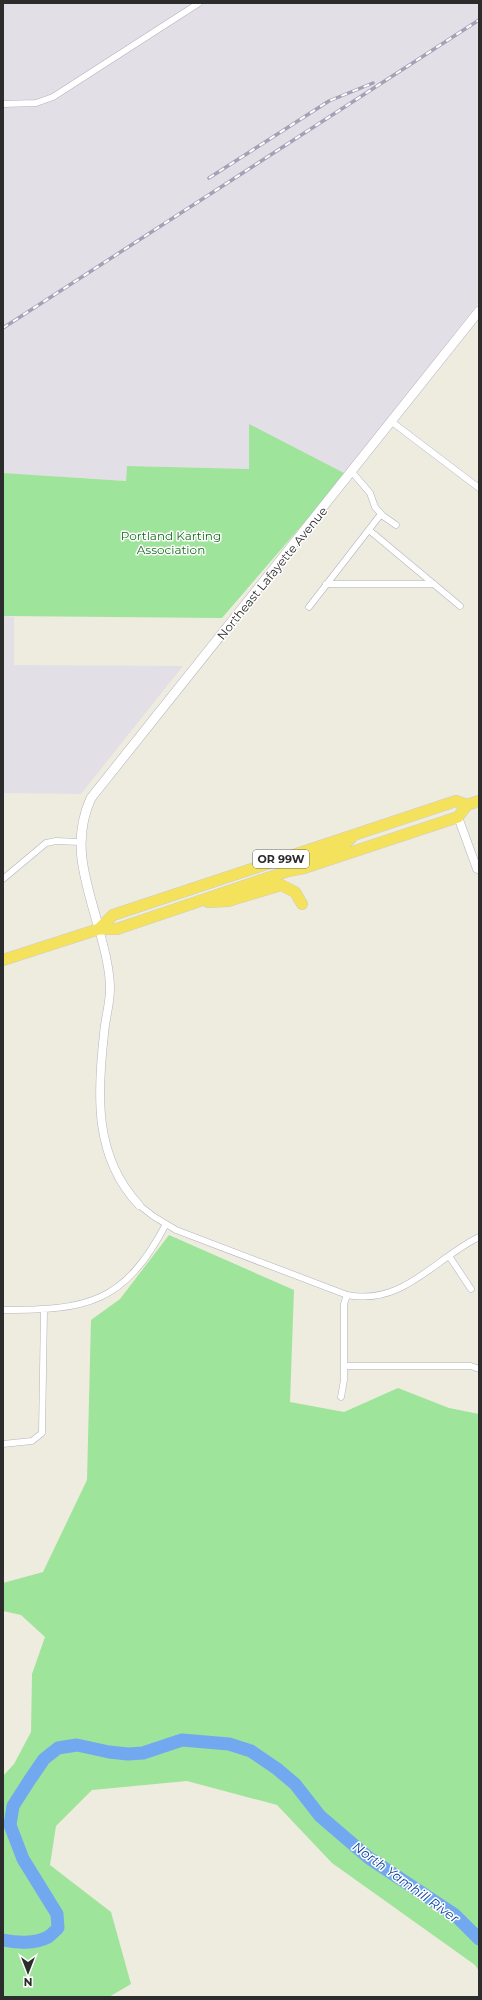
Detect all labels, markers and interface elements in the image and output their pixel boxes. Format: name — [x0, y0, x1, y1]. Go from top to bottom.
street label: Northeast Lafayette Avenue — [214, 503, 330, 643]
park label: Portland Karting Association — [121, 528, 221, 557]
road number: OR 99W — [253, 850, 309, 868]
water label: North Yamhill River — [350, 1838, 463, 1926]
north arrow — [8, 1952, 48, 1992]
text: N — [24, 1975, 32, 1989]

